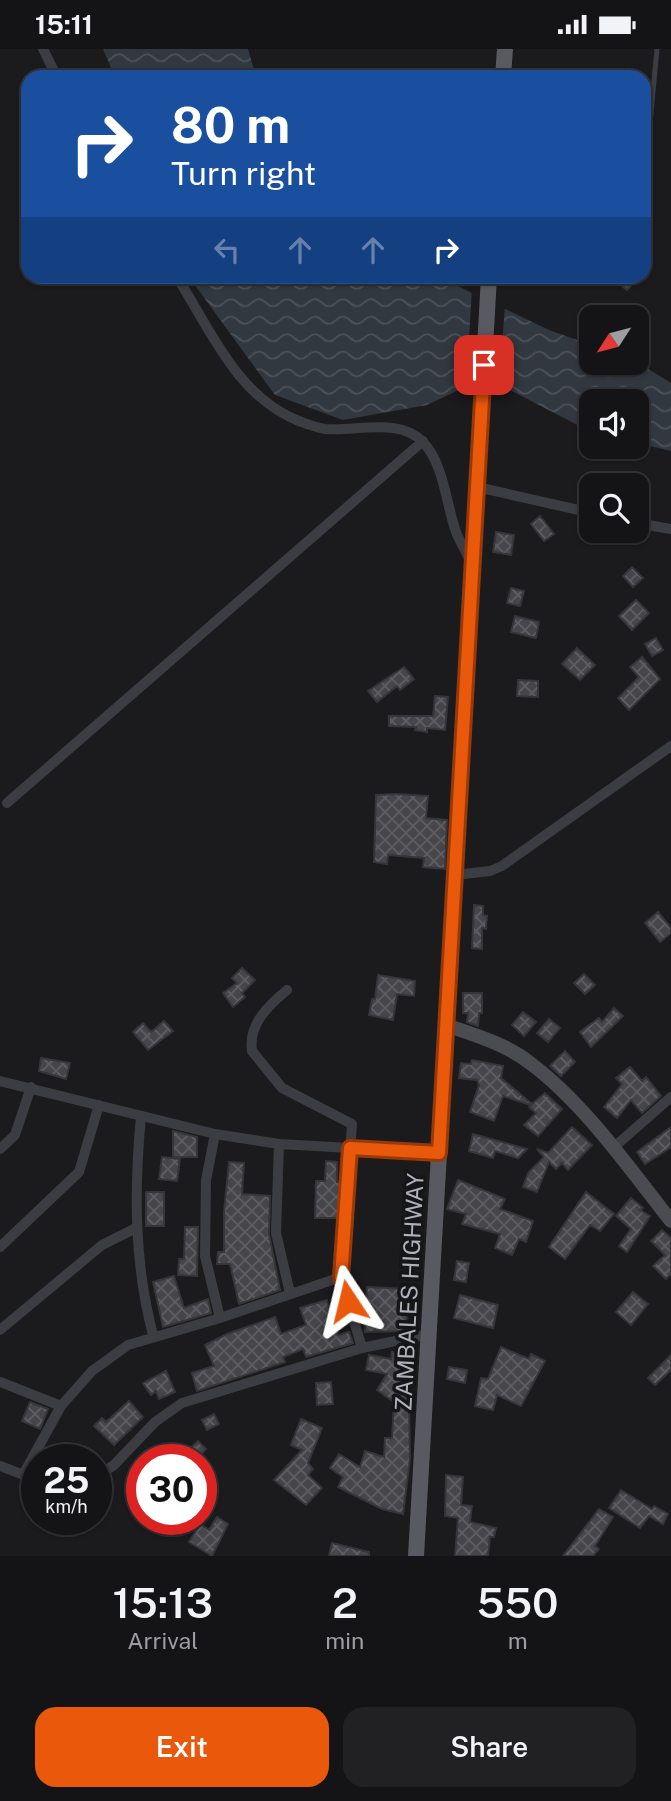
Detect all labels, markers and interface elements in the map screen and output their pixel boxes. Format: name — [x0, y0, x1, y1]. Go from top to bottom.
text: 15:11 — [35, 9, 93, 40]
text: 80 m — [171, 96, 290, 154]
icon: right — [56, 98, 147, 189]
text: Turn right — [171, 155, 316, 192]
icon: left — [208, 231, 246, 269]
icon: ahead — [281, 231, 319, 269]
icon: ahead — [354, 231, 392, 269]
icon: right — [427, 231, 465, 269]
north arrow — [579, 305, 649, 375]
map controls — [579, 305, 649, 543]
pin — [454, 335, 514, 395]
icon: arrive — [465, 346, 503, 384]
button: sound — [579, 389, 649, 459]
button: search — [579, 473, 649, 543]
street label: ZAMBALES HIGHWAY — [389, 1172, 429, 1412]
position arrow — [311, 1264, 385, 1338]
speed limit sign: 30 — [126, 1444, 217, 1535]
text: 25 — [44, 1460, 89, 1501]
text: km/h — [45, 1496, 88, 1517]
text: 15:13 — [112, 1578, 213, 1627]
text: 2 — [332, 1578, 358, 1627]
text: 550 — [477, 1578, 559, 1627]
text: Arrival — [127, 1627, 198, 1654]
text: min — [325, 1627, 364, 1654]
text: m — [508, 1627, 528, 1654]
button: Exit — [35, 1707, 329, 1787]
button: Share — [343, 1707, 636, 1787]

